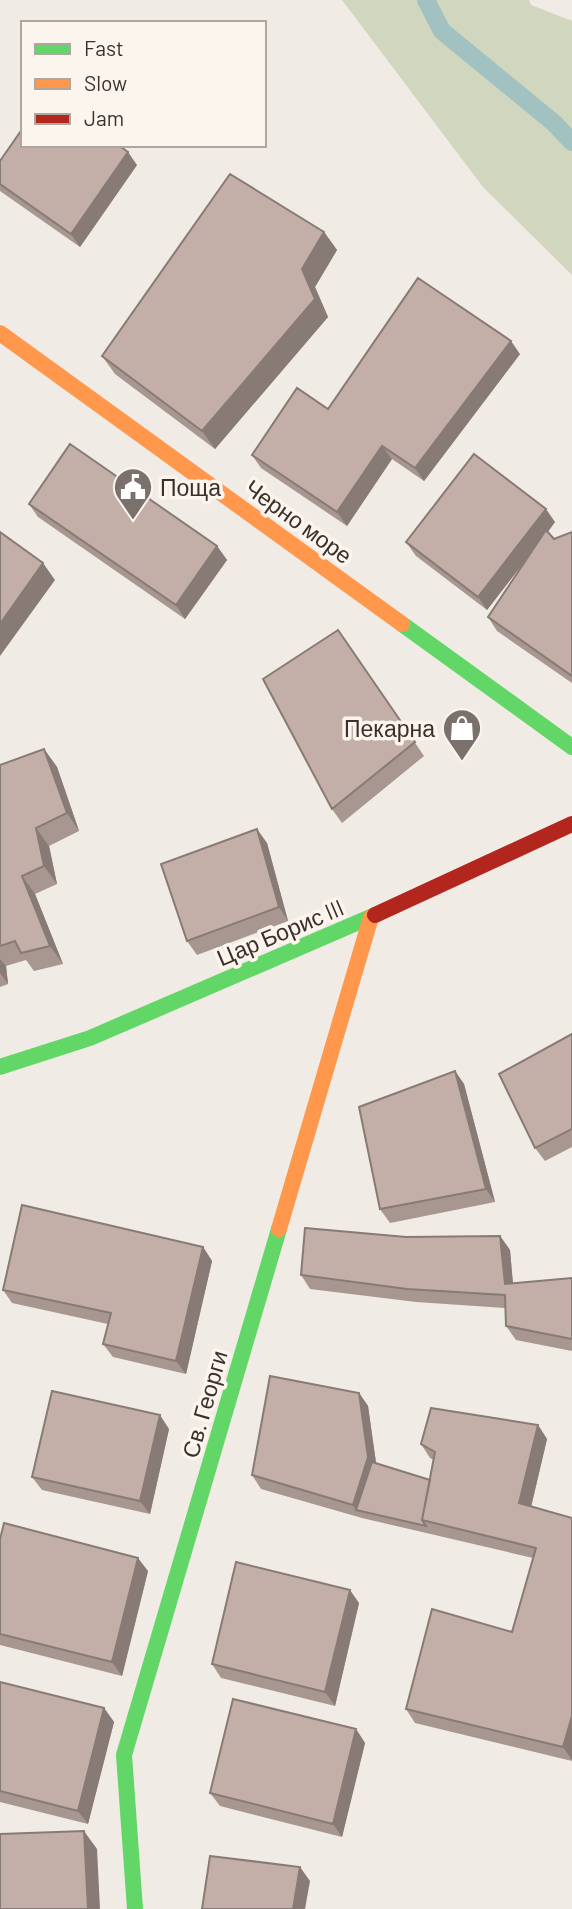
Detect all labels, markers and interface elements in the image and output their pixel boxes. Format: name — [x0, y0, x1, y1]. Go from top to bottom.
legend — [21, 21, 266, 147]
text: Fast — [84, 35, 124, 60]
text: Slow — [84, 70, 127, 95]
text: Jam — [84, 105, 124, 130]
public building icon: Поща — [112, 466, 154, 521]
place label: Поща — [160, 473, 221, 501]
street label: Черно море — [240, 473, 358, 569]
shop icon: Пекарна — [441, 707, 483, 762]
place label: Пекарна — [344, 714, 435, 742]
street label: Цар Борис III — [212, 893, 348, 971]
street label: Св. Георги — [175, 1347, 233, 1461]

